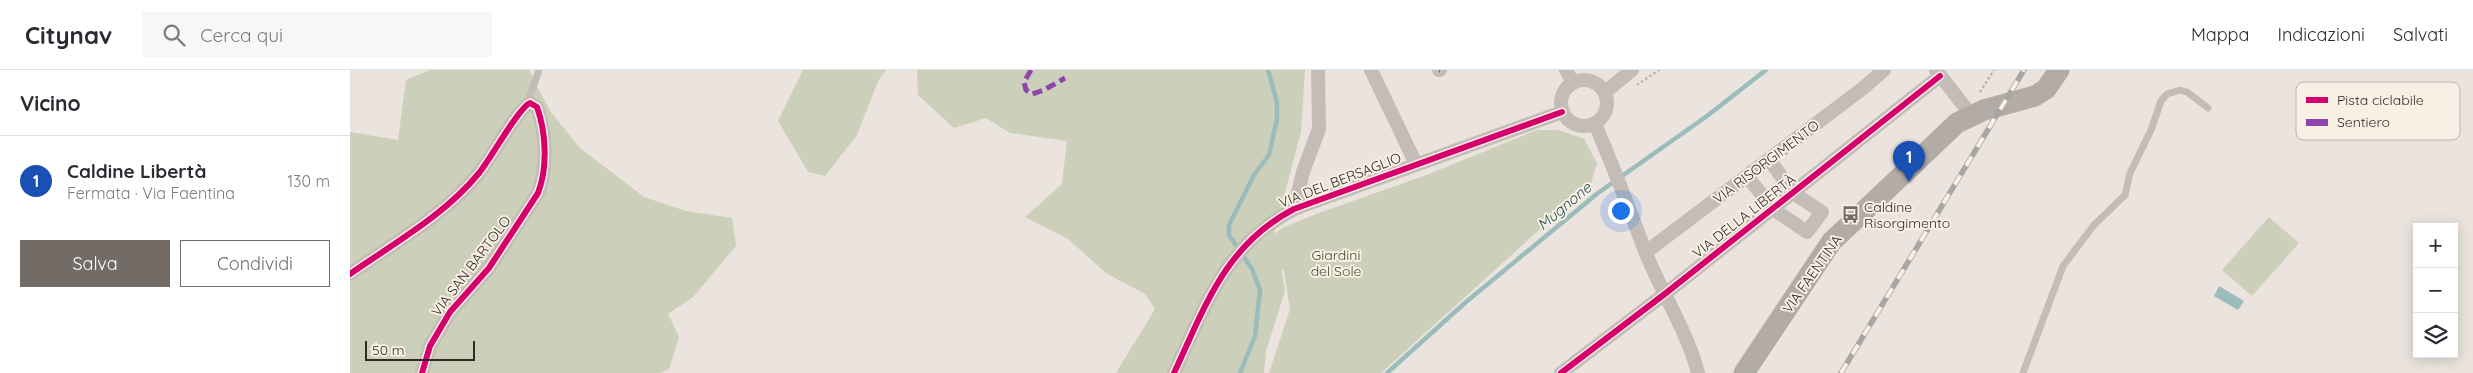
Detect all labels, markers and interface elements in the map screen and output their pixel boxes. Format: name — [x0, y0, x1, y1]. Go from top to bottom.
search box — [142, 12, 492, 57]
text: Citynav — [25, 20, 112, 50]
icon: search — [160, 21, 188, 49]
text: Cerca qui — [200, 23, 283, 47]
text: Mappa — [2191, 23, 2249, 46]
text: Indicazioni — [2277, 23, 2365, 46]
text: Salvati — [2393, 23, 2448, 46]
legend — [2296, 82, 2460, 140]
text: Vicino — [20, 90, 81, 116]
text: Pista ciclabile — [2337, 91, 2424, 109]
text: Sentiero — [2337, 113, 2390, 131]
street label: VIA RISORGIMENTO — [1709, 116, 1823, 208]
pin: 1 — [1893, 141, 1925, 182]
street label: VIA DEL BERSAGLIO — [1276, 148, 1404, 212]
text: Caldine Libertà — [67, 159, 206, 183]
street label: VIA DELLA LIBERTÀ — [1689, 170, 1799, 262]
text: 1 — [33, 171, 39, 191]
text: 130 m — [287, 171, 330, 191]
water label: Mugnone — [1533, 177, 1595, 234]
text: Fermata · Via Faentina — [67, 183, 235, 203]
your location — [1608, 198, 1634, 224]
place label: Caldine Risorgimento — [1864, 198, 1950, 232]
bus stop icon: Caldine Risorgimento — [1840, 205, 1860, 225]
street label: VIA SAN BARTOLO — [427, 212, 515, 320]
map controls — [2413, 223, 2458, 358]
button: + — [2413, 223, 2458, 268]
street label: VIA FAENTINA — [1778, 231, 1846, 317]
button: Salva — [20, 240, 170, 287]
button: Condividi — [180, 240, 330, 287]
park label: Giardini del Sole — [1311, 246, 1361, 280]
button: − — [2413, 268, 2458, 313]
button: layers — [2413, 313, 2458, 358]
scale bar — [365, 338, 475, 361]
text: 50 m — [372, 341, 405, 359]

